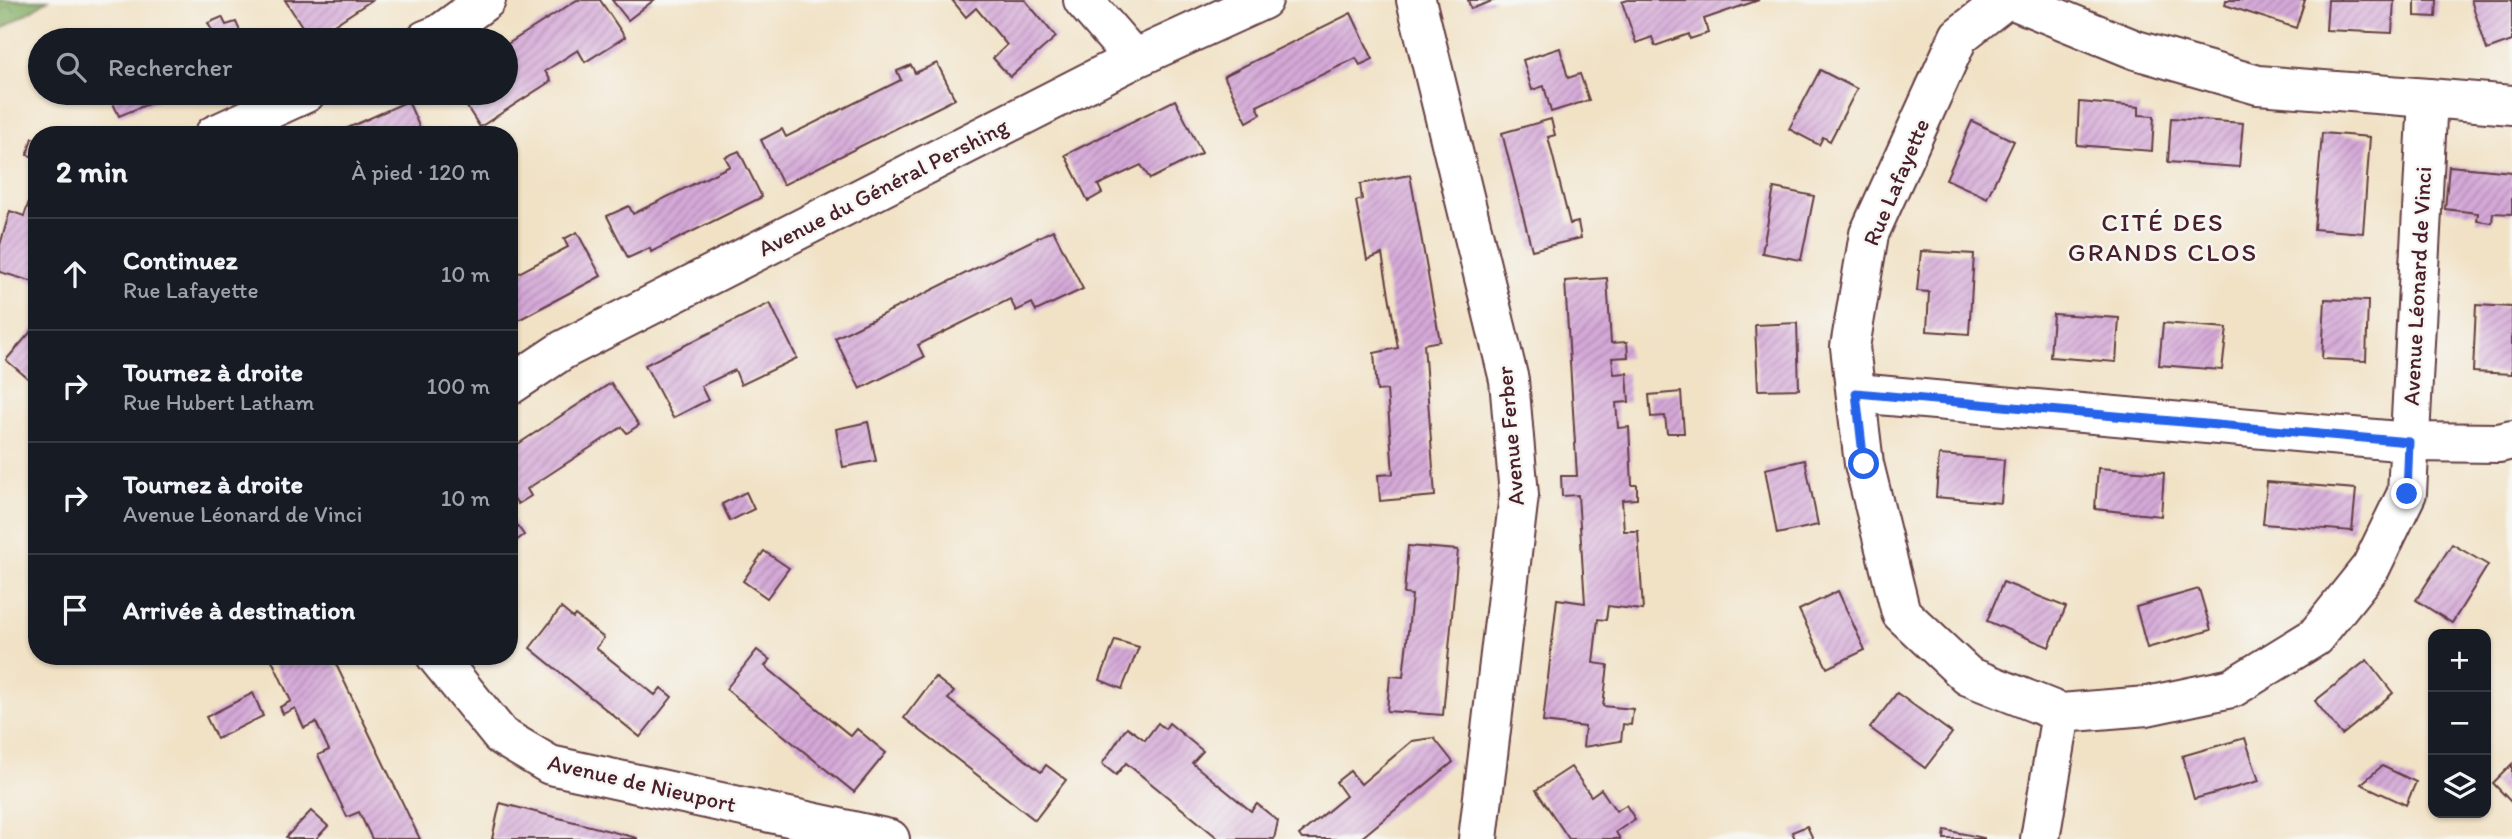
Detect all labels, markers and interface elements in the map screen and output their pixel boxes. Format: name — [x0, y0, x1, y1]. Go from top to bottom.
search box — [28, 28, 518, 105]
icon: search — [52, 48, 90, 86]
text: Rechercher — [108, 51, 232, 83]
street label: Avenue du Général Pershing — [753, 112, 1013, 262]
street label: Rue Lafayette — [1857, 114, 1935, 250]
text: 2 min — [56, 153, 127, 190]
text: À pied · 120 m — [351, 158, 490, 186]
street label: Avenue Léonard de Vinci — [2397, 166, 2437, 406]
district label: CITÉ DES GRANDS CLOS — [2068, 206, 2258, 268]
text: Continuez — [123, 244, 238, 276]
icon: ahead — [56, 255, 94, 293]
text: 10 m — [441, 260, 490, 288]
text: Rue Lafayette — [123, 276, 259, 304]
text: Tournez à droite — [123, 356, 303, 388]
street label: Avenue Ferber — [1490, 365, 1530, 507]
icon: right — [56, 367, 94, 405]
text: 100 m — [426, 372, 490, 400]
text: Rue Hubert Latham — [123, 388, 314, 416]
route start — [1848, 448, 1879, 479]
text: Tournez à droite — [123, 468, 303, 500]
route end — [2391, 478, 2422, 509]
icon: right — [56, 479, 94, 517]
text: 10 m — [441, 484, 490, 512]
text: Avenue Léonard de Vinci — [123, 500, 362, 528]
icon: arrive — [56, 591, 94, 629]
text: Arrivée à destination — [123, 594, 355, 626]
map controls — [2428, 629, 2491, 818]
button: + — [2428, 629, 2491, 692]
button: − — [2428, 692, 2491, 755]
street label: Avenue de Nieuport — [545, 748, 739, 818]
button: layers — [2428, 755, 2491, 818]

